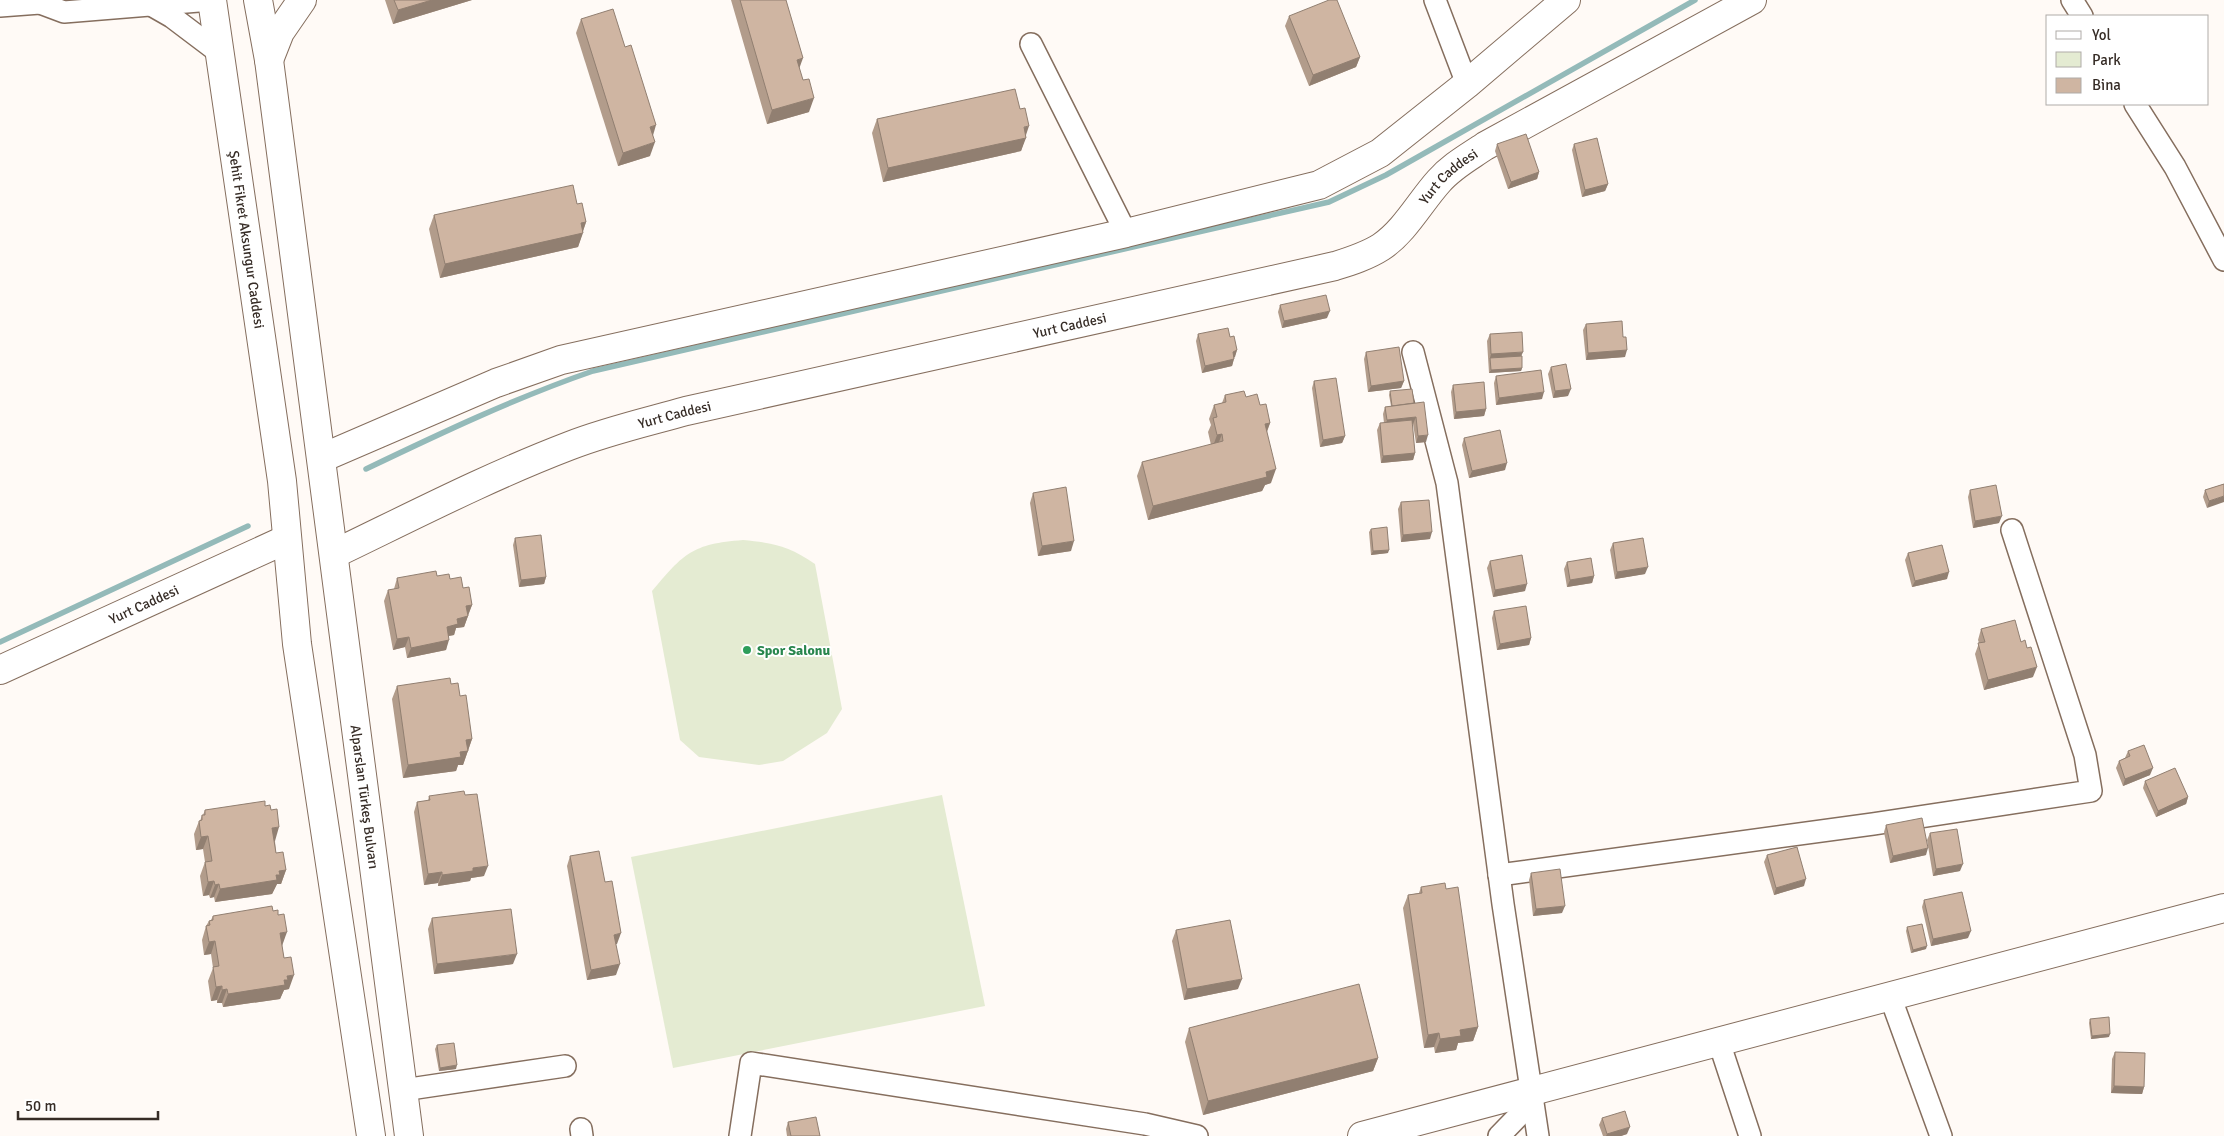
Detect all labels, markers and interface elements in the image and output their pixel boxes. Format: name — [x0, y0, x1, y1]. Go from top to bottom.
legend — [2046, 15, 2209, 105]
text: Yol — [2092, 26, 2111, 44]
text: Park — [2092, 51, 2121, 69]
text: Bina — [2092, 76, 2121, 94]
street label: Yurt Caddesi — [1416, 145, 1481, 208]
street label: Şehit Fikret Aksungur Caddesi — [225, 149, 268, 330]
street label: Yurt Caddesi — [1031, 309, 1108, 342]
street label: Yurt Caddesi — [636, 398, 713, 433]
street label: Yurt Caddesi — [106, 582, 182, 628]
place label: Spor Salonu — [757, 642, 830, 659]
marker: Spor Salonu — [741, 644, 753, 656]
street label: Alparslan Türkeş Bulvarı — [347, 724, 382, 870]
scale bar — [18, 1088, 158, 1120]
text: 50 m — [25, 1097, 56, 1115]

